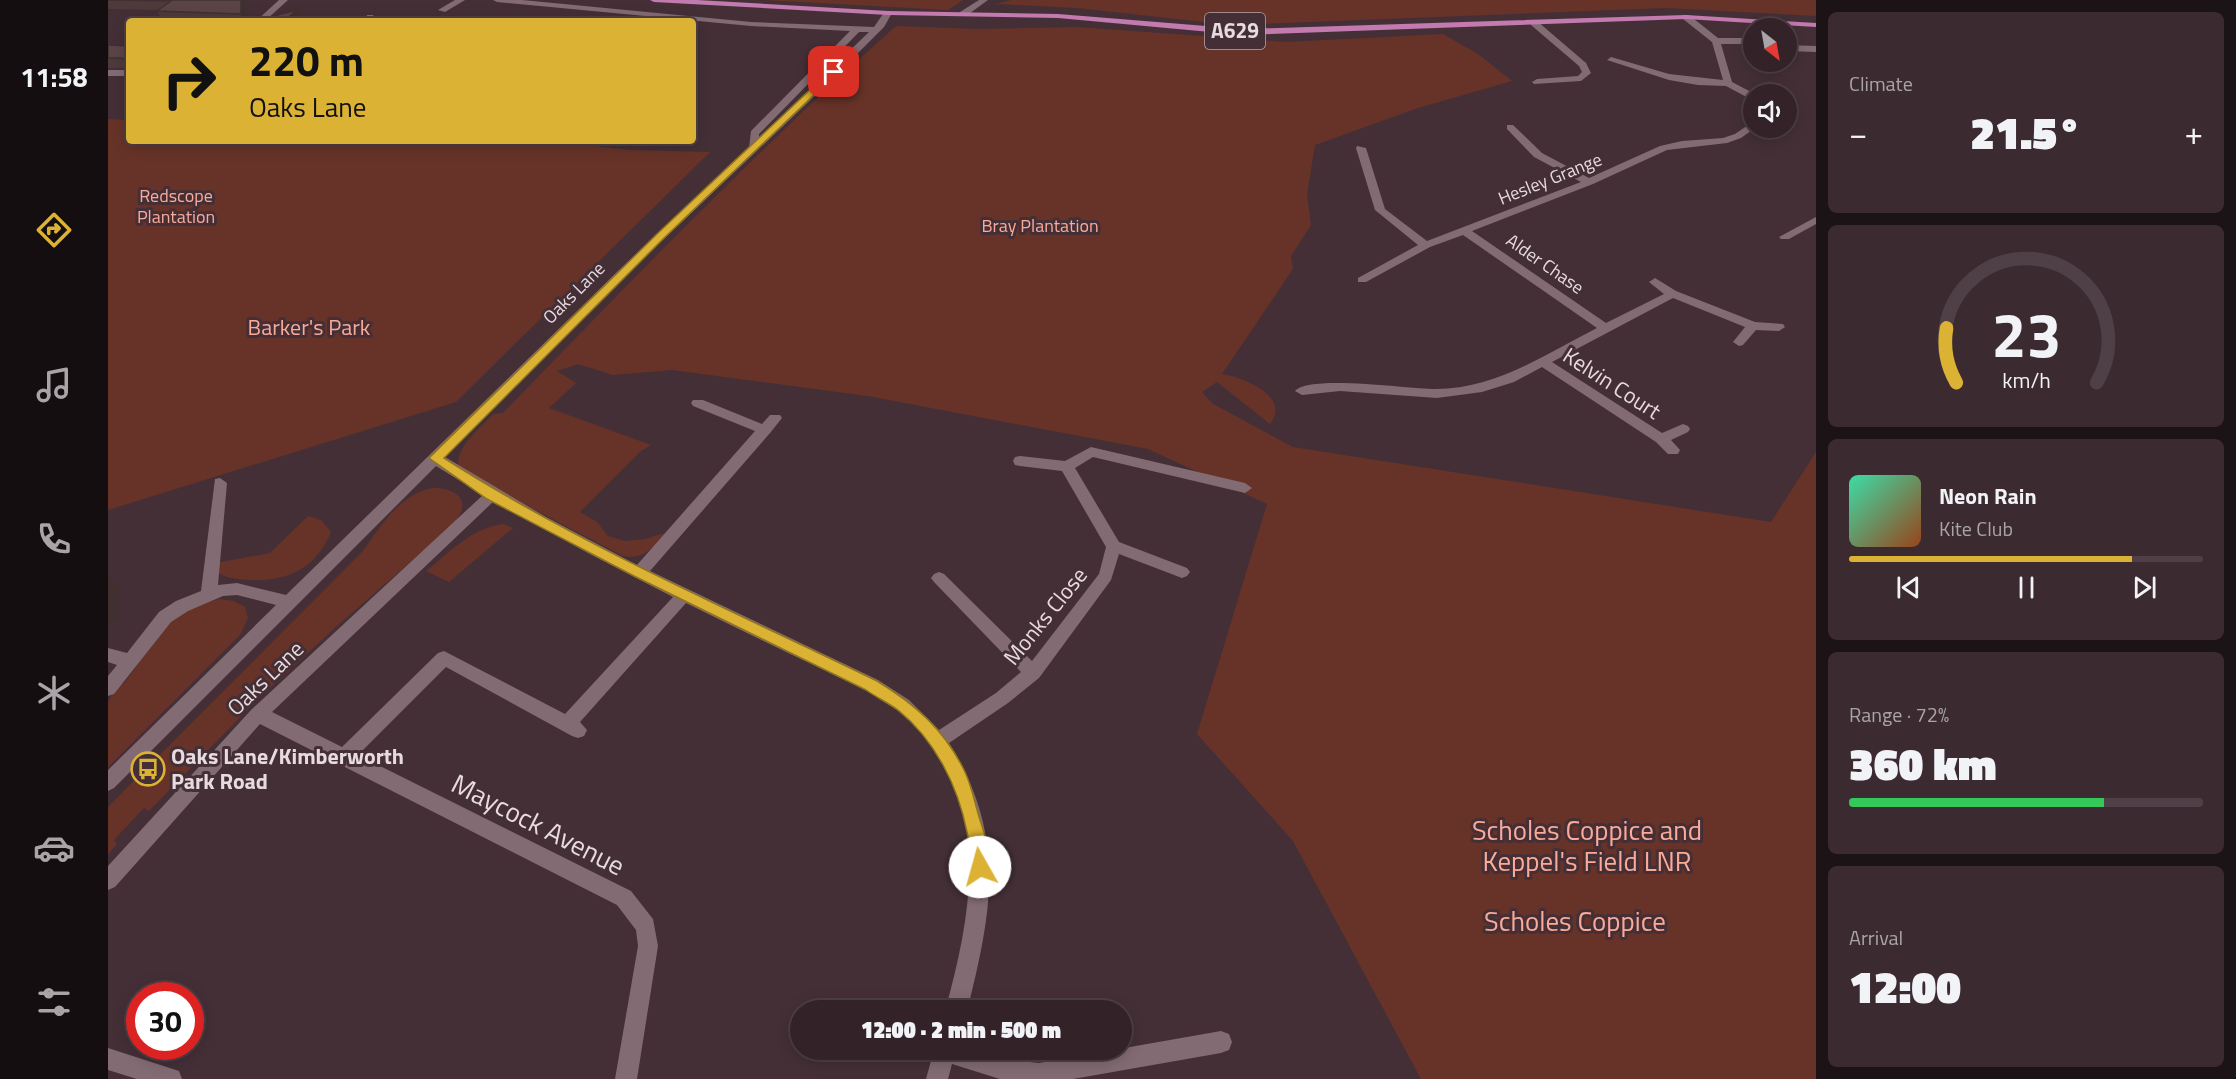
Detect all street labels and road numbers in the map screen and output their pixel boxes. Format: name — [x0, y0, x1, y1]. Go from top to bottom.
road number: A629 — [1205, 13, 1265, 49]
street label: Hesley Grange — [1494, 145, 1606, 212]
street label: Alder Chase — [1501, 227, 1590, 300]
street label: Oaks Lane — [536, 255, 611, 330]
street label: Kelvin Court — [1556, 339, 1668, 428]
street label: Monks Close — [995, 560, 1095, 672]
street label: Oaks Lane — [219, 633, 311, 723]
street label: Maycock Avenue — [445, 762, 633, 885]

